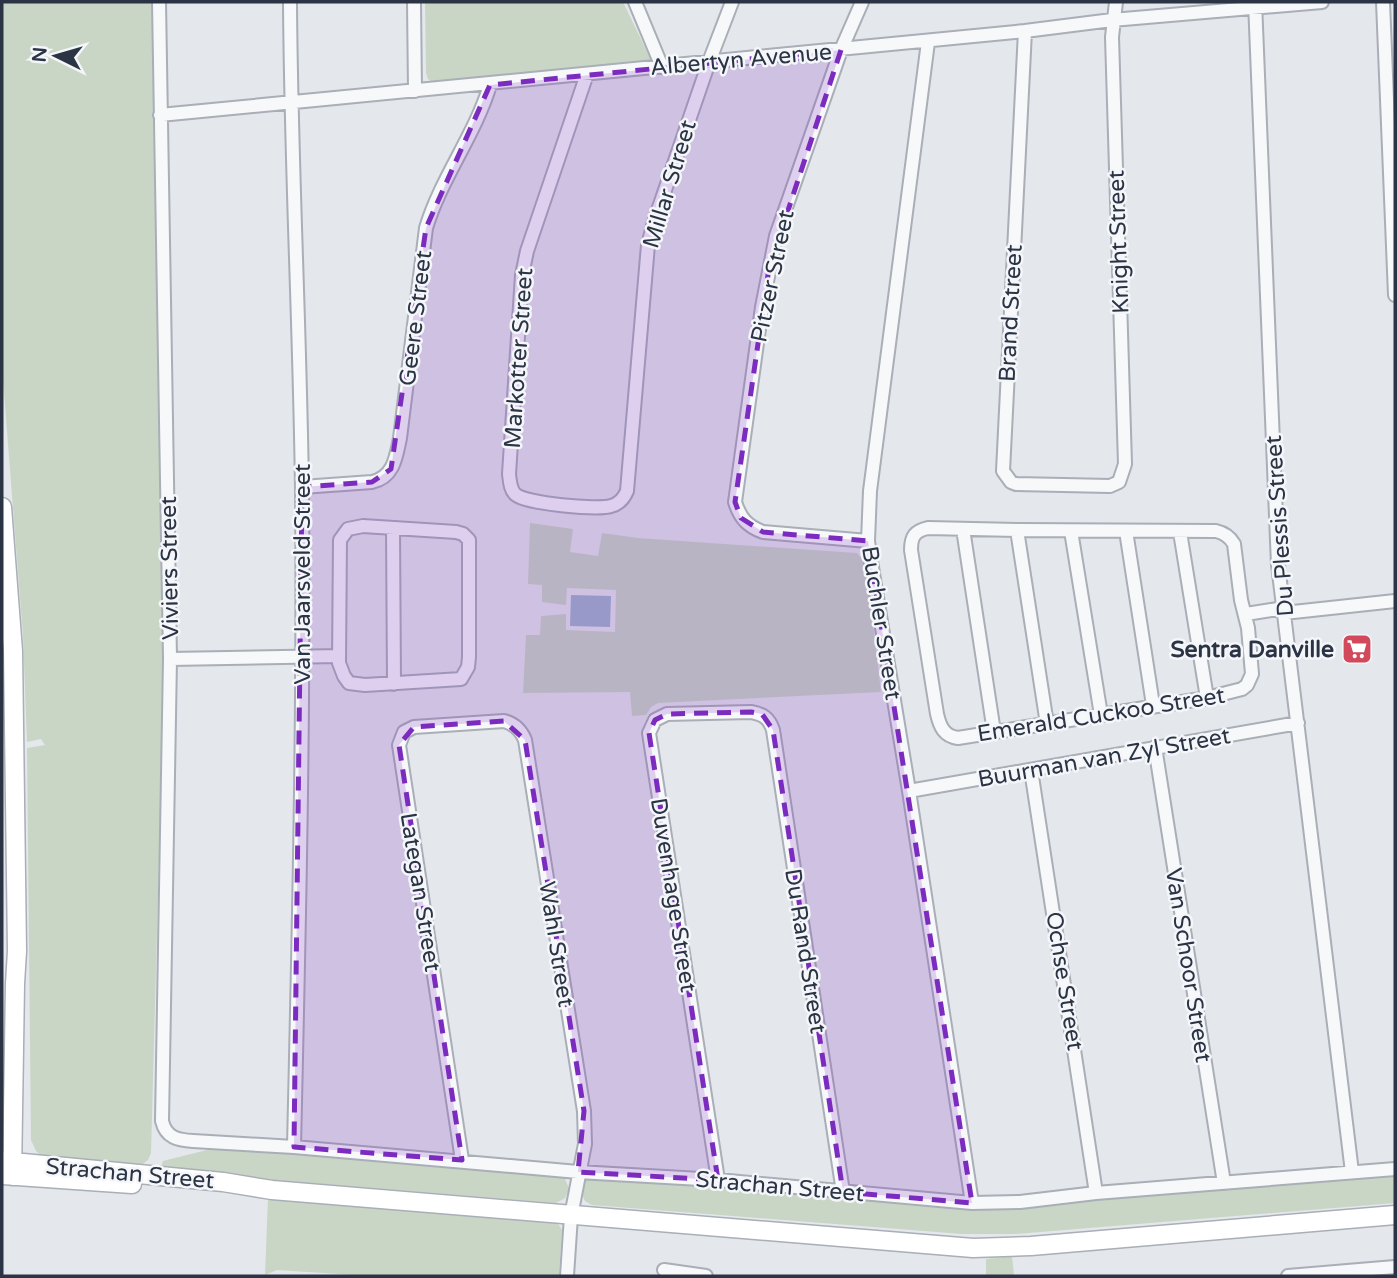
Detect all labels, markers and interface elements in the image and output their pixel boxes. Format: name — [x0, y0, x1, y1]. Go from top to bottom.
north arrow — [21, 21, 91, 91]
street label: Albertyn Avenue — [649, 38, 833, 82]
text: N — [28, 46, 52, 63]
street label: Millar Street — [637, 117, 703, 252]
street label: Knight Street — [1102, 169, 1136, 314]
street label: Pitzer Street — [745, 207, 801, 345]
street label: Brand Street — [993, 243, 1029, 383]
street label: Geere Street — [394, 248, 438, 388]
street label: Markotter Street — [499, 267, 539, 449]
street label: Du Plessis Street — [1260, 434, 1300, 618]
street label: Van Jaarsveld Street — [289, 463, 317, 684]
street label: Viviers Street — [155, 496, 185, 640]
street label: Buchler Street — [855, 544, 907, 702]
supermarket icon: Sentra Danville — [1340, 632, 1374, 666]
place label: Sentra Danville — [1170, 636, 1334, 664]
street label: Emerald Cuckoo Street — [975, 682, 1227, 748]
street label: Buurman van Zyl Street — [976, 722, 1233, 794]
street label: Duvenhage Street — [644, 796, 702, 995]
street label: Lategan Street — [394, 811, 446, 974]
street label: Van Schoor Street — [1159, 866, 1217, 1065]
street label: Du Rand Street — [778, 867, 832, 1036]
street label: Wahl Street — [532, 879, 580, 1009]
street label: Ochse Street — [1039, 910, 1089, 1053]
street label: Strachan Street — [44, 1153, 216, 1195]
street label: Strachan Street — [694, 1166, 866, 1208]

